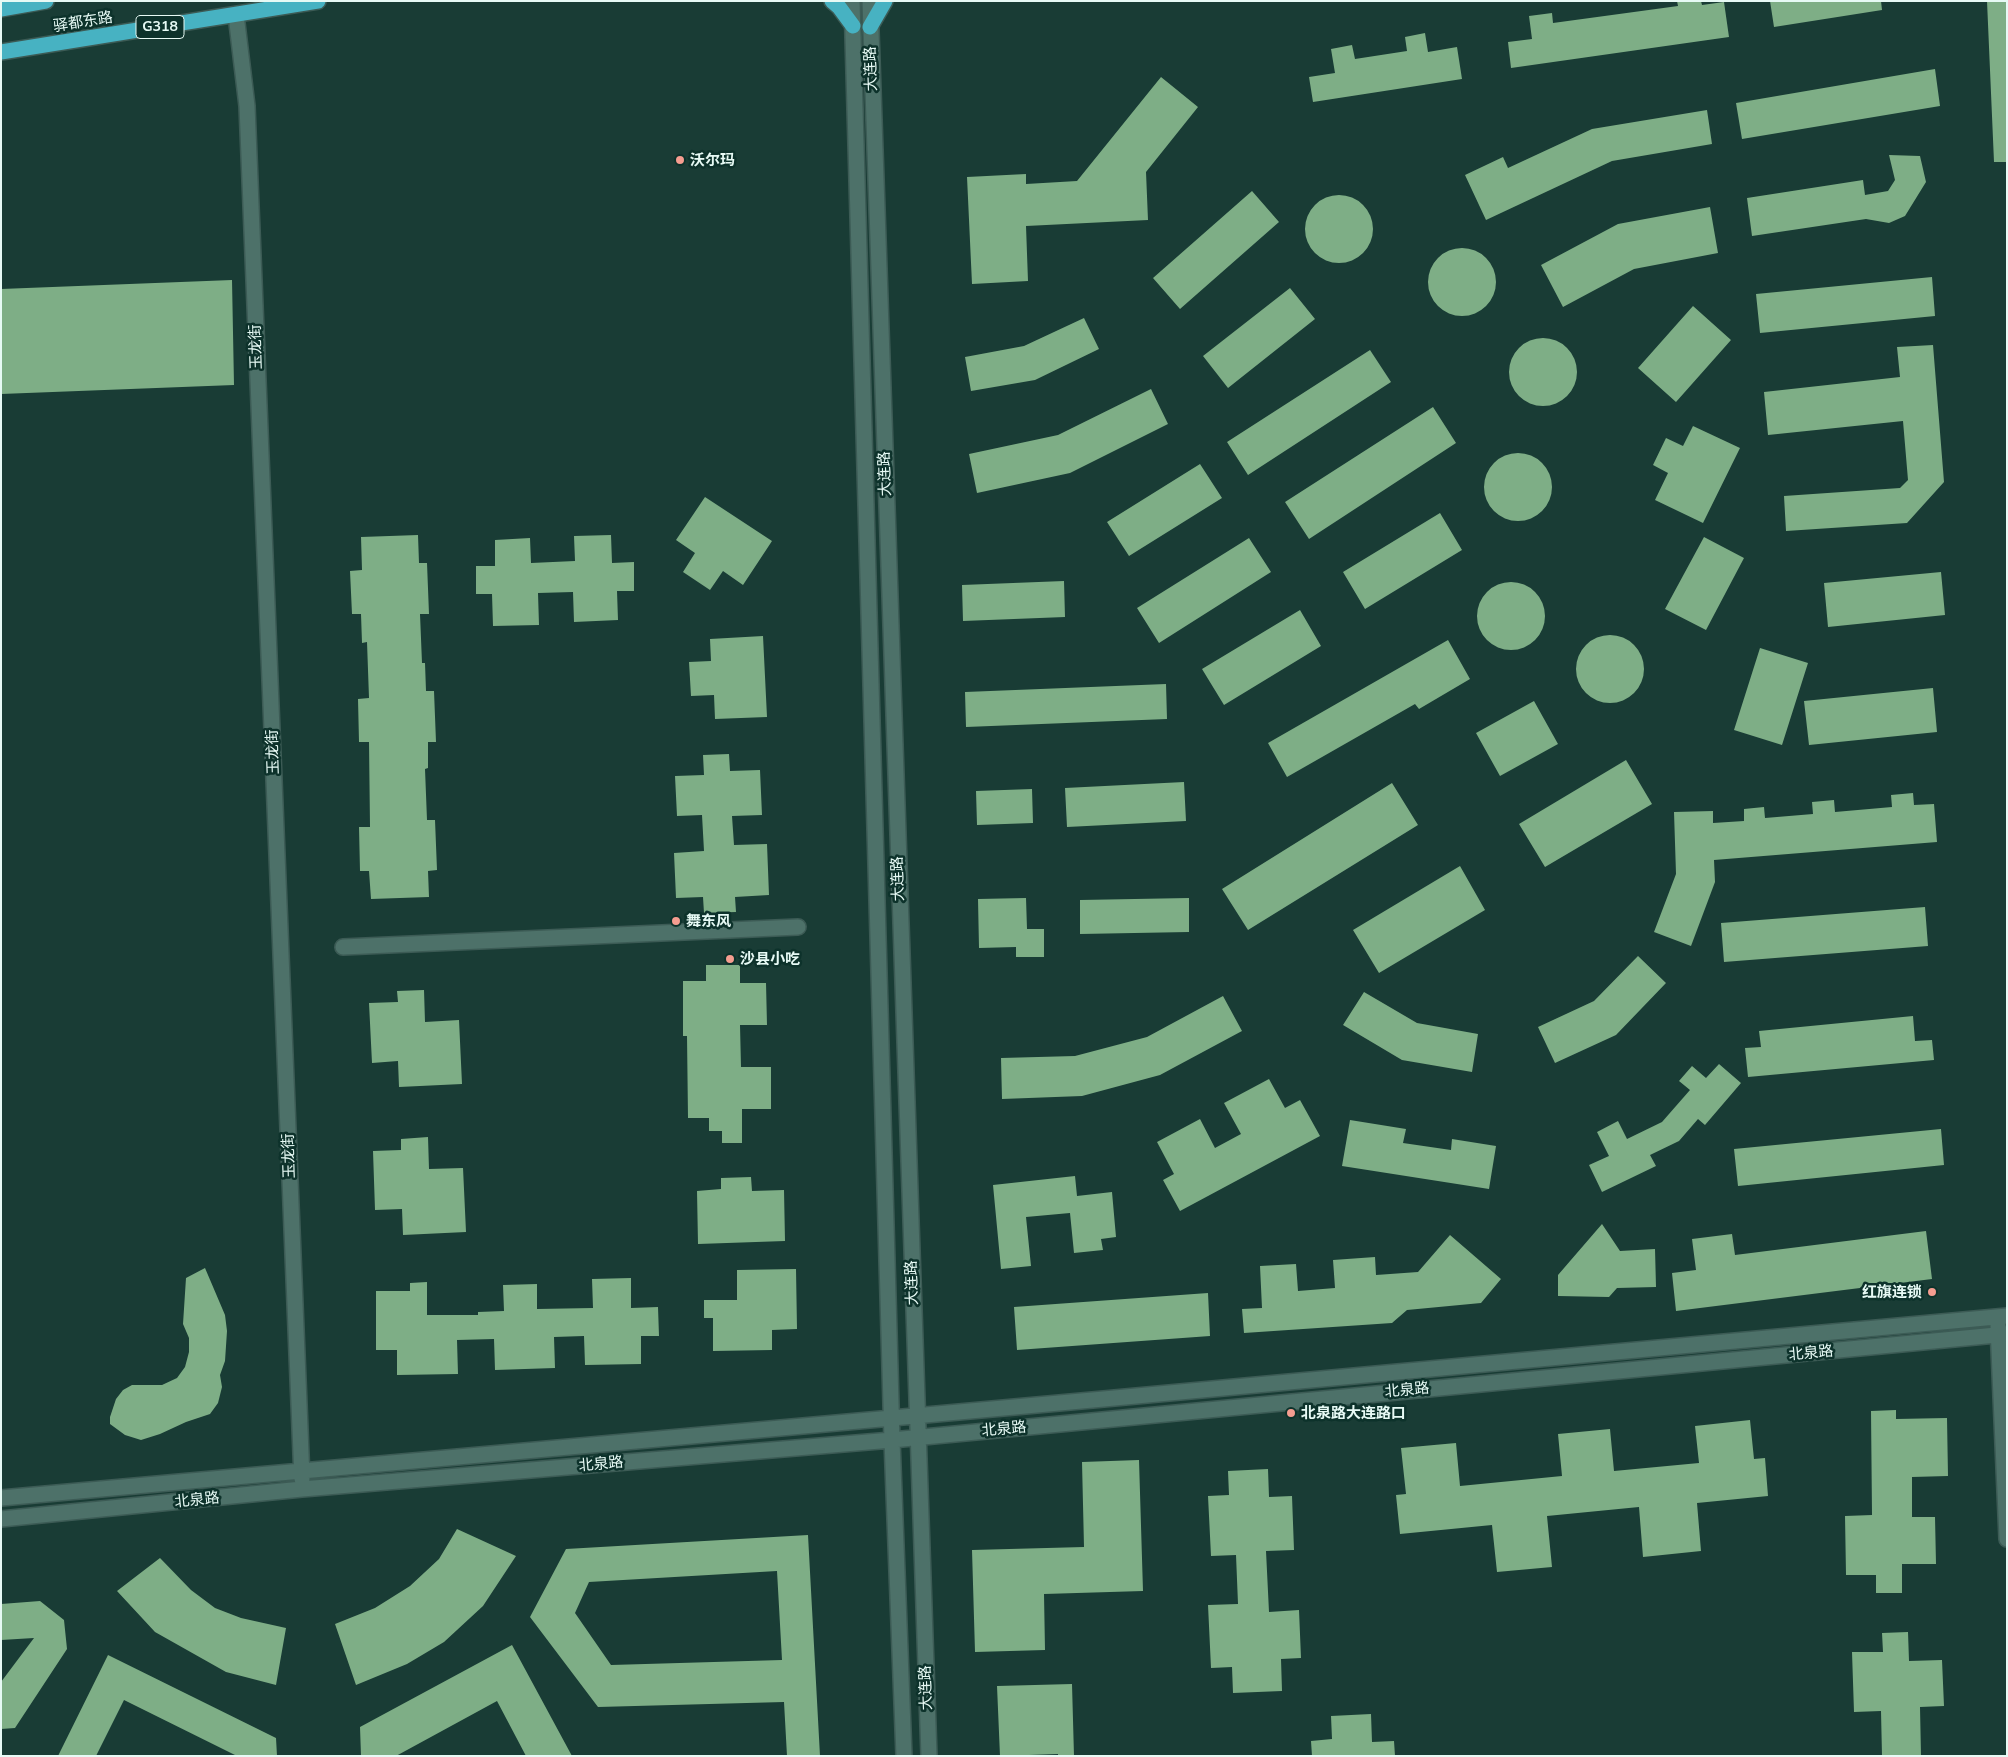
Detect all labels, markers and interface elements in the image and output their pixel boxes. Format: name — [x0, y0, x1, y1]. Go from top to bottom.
street label: 驿都东路 — [52, 8, 114, 36]
road number: G318 — [136, 16, 184, 38]
street label: 大连路 — [861, 46, 881, 92]
place label: 沃尔玛 — [690, 151, 735, 169]
marker: 沃尔玛 — [674, 154, 686, 166]
street label: 玉龙街 — [246, 324, 266, 370]
street label: 大连路 — [875, 451, 895, 497]
street label: 玉龙街 — [263, 729, 283, 775]
street label: 大连路 — [888, 856, 908, 902]
place label: 舞东风 — [686, 912, 731, 930]
marker: 舞东风 — [670, 915, 682, 927]
place label: 沙县小吃 — [740, 950, 800, 968]
marker: 沙县小吃 — [724, 953, 736, 965]
street label: 玉龙街 — [279, 1133, 299, 1179]
street label: 大连路 — [902, 1260, 922, 1306]
place label: 红旗连锁 — [1862, 1283, 1922, 1301]
marker: 红旗连锁 — [1926, 1286, 1938, 1298]
street label: 北泉路 — [1788, 1342, 1834, 1364]
street label: 北泉路 — [1384, 1379, 1430, 1401]
place label: 北泉路大连路口 — [1301, 1404, 1406, 1422]
marker: 北泉路大连路口 — [1285, 1407, 1297, 1419]
street label: 北泉路 — [981, 1418, 1027, 1440]
street label: 北泉路 — [578, 1453, 624, 1475]
street label: 北泉路 — [174, 1489, 220, 1511]
street label: 大连路 — [916, 1665, 936, 1711]

